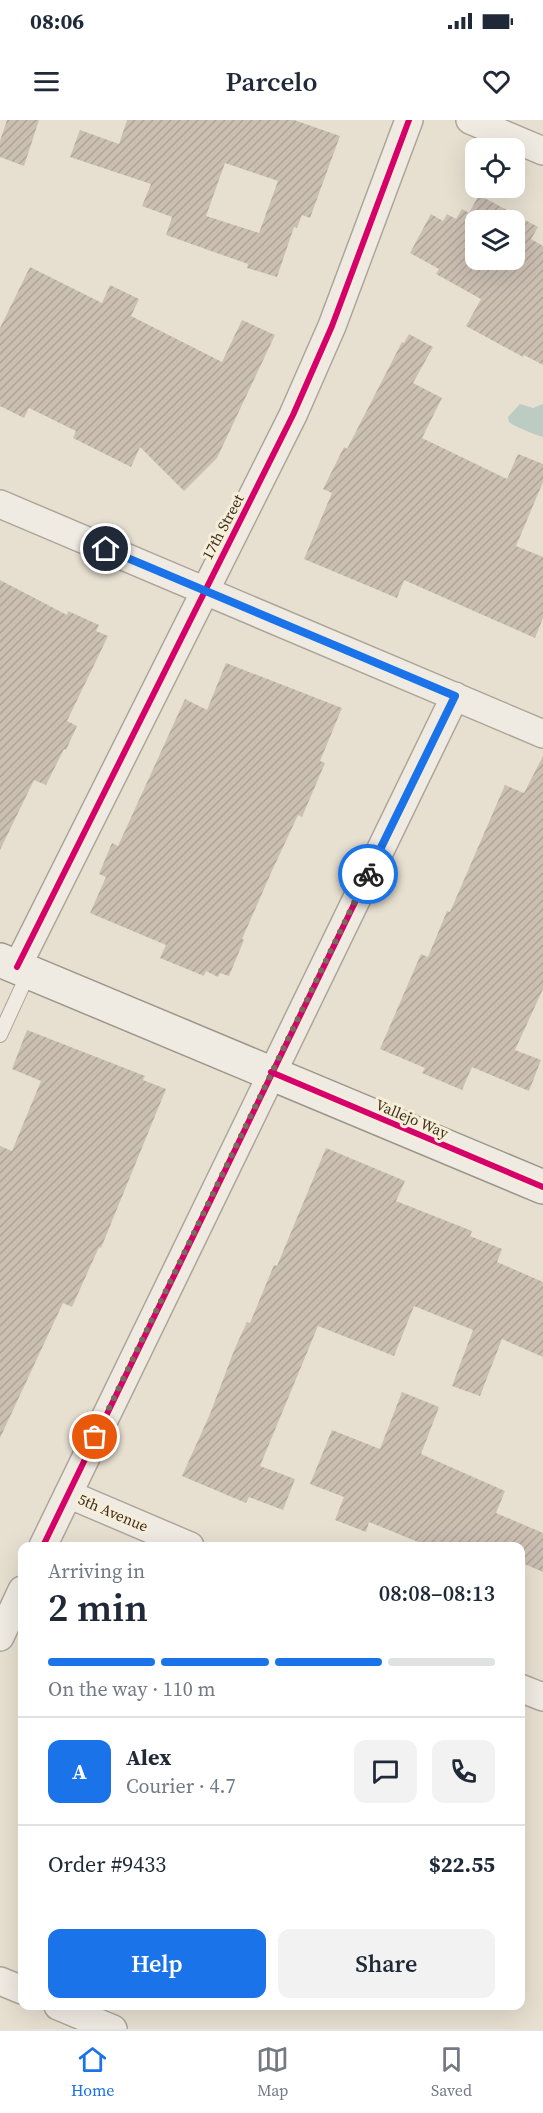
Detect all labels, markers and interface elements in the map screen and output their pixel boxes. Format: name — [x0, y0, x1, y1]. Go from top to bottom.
text: 08:06 — [30, 6, 84, 36]
text: Parcelo — [226, 63, 317, 100]
icon: menu — [30, 65, 63, 98]
icon: heart — [480, 65, 513, 98]
map controls — [465, 138, 525, 270]
button: locate — [465, 138, 525, 198]
button: layers — [465, 210, 525, 270]
street label: 17th Street — [197, 490, 249, 563]
pin — [80, 523, 131, 574]
icon: home — [89, 532, 122, 565]
courier — [338, 844, 398, 904]
icon: bike — [352, 858, 385, 891]
street label: Vallejo Way — [373, 1094, 452, 1143]
pin — [69, 1411, 120, 1462]
icon: bag — [78, 1420, 111, 1453]
street label: 5th Avenue — [75, 1488, 152, 1537]
text: Arriving in — [48, 1557, 145, 1585]
text: 08:08–08:13 — [379, 1578, 495, 1608]
text: 2 min — [48, 1581, 148, 1634]
text: On the way · 110 m — [48, 1675, 215, 1703]
button: chat — [354, 1740, 417, 1803]
button: phone — [432, 1740, 495, 1803]
text: Alex — [126, 1742, 171, 1772]
text: A — [72, 1756, 87, 1786]
text: Courier · 4.7 — [126, 1772, 235, 1800]
text: Order #9433 — [48, 1849, 166, 1879]
text: $22.55 — [429, 1849, 495, 1879]
button: Help — [48, 1929, 266, 1998]
button: Share — [278, 1929, 495, 1998]
tab: Home — [71, 2043, 115, 2101]
tab: Map — [256, 2043, 289, 2101]
tab: Saved — [431, 2043, 472, 2101]

